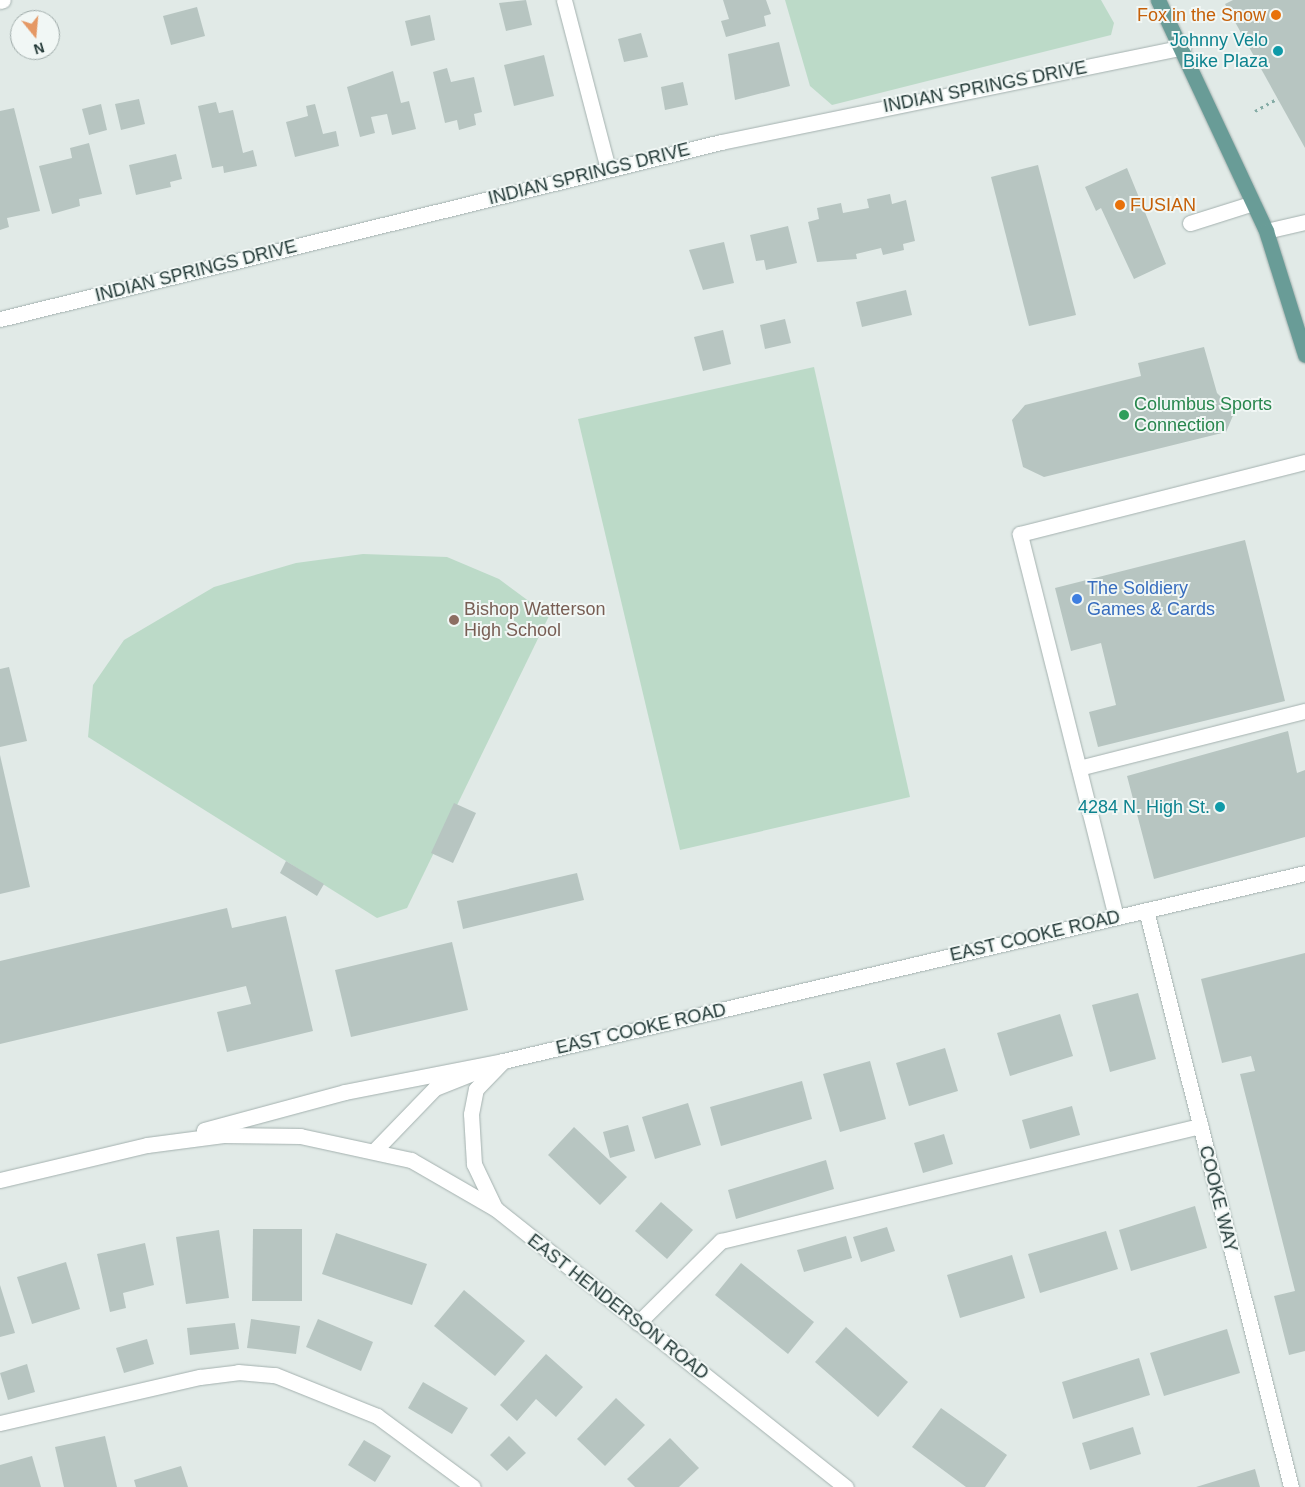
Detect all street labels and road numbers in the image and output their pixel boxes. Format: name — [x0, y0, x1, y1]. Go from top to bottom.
street label: INDIAN SPRINGS DRIVE — [881, 57, 1089, 117]
street label: INDIAN SPRINGS DRIVE — [486, 138, 692, 210]
street label: INDIAN SPRINGS DRIVE — [93, 235, 299, 307]
street label: EAST COOKE ROAD — [948, 906, 1122, 966]
street label: EAST COOKE ROAD — [554, 999, 728, 1059]
street label: COOKE WAY — [1194, 1144, 1242, 1254]
street label: EAST HENDERSON ROAD — [523, 1230, 713, 1384]

